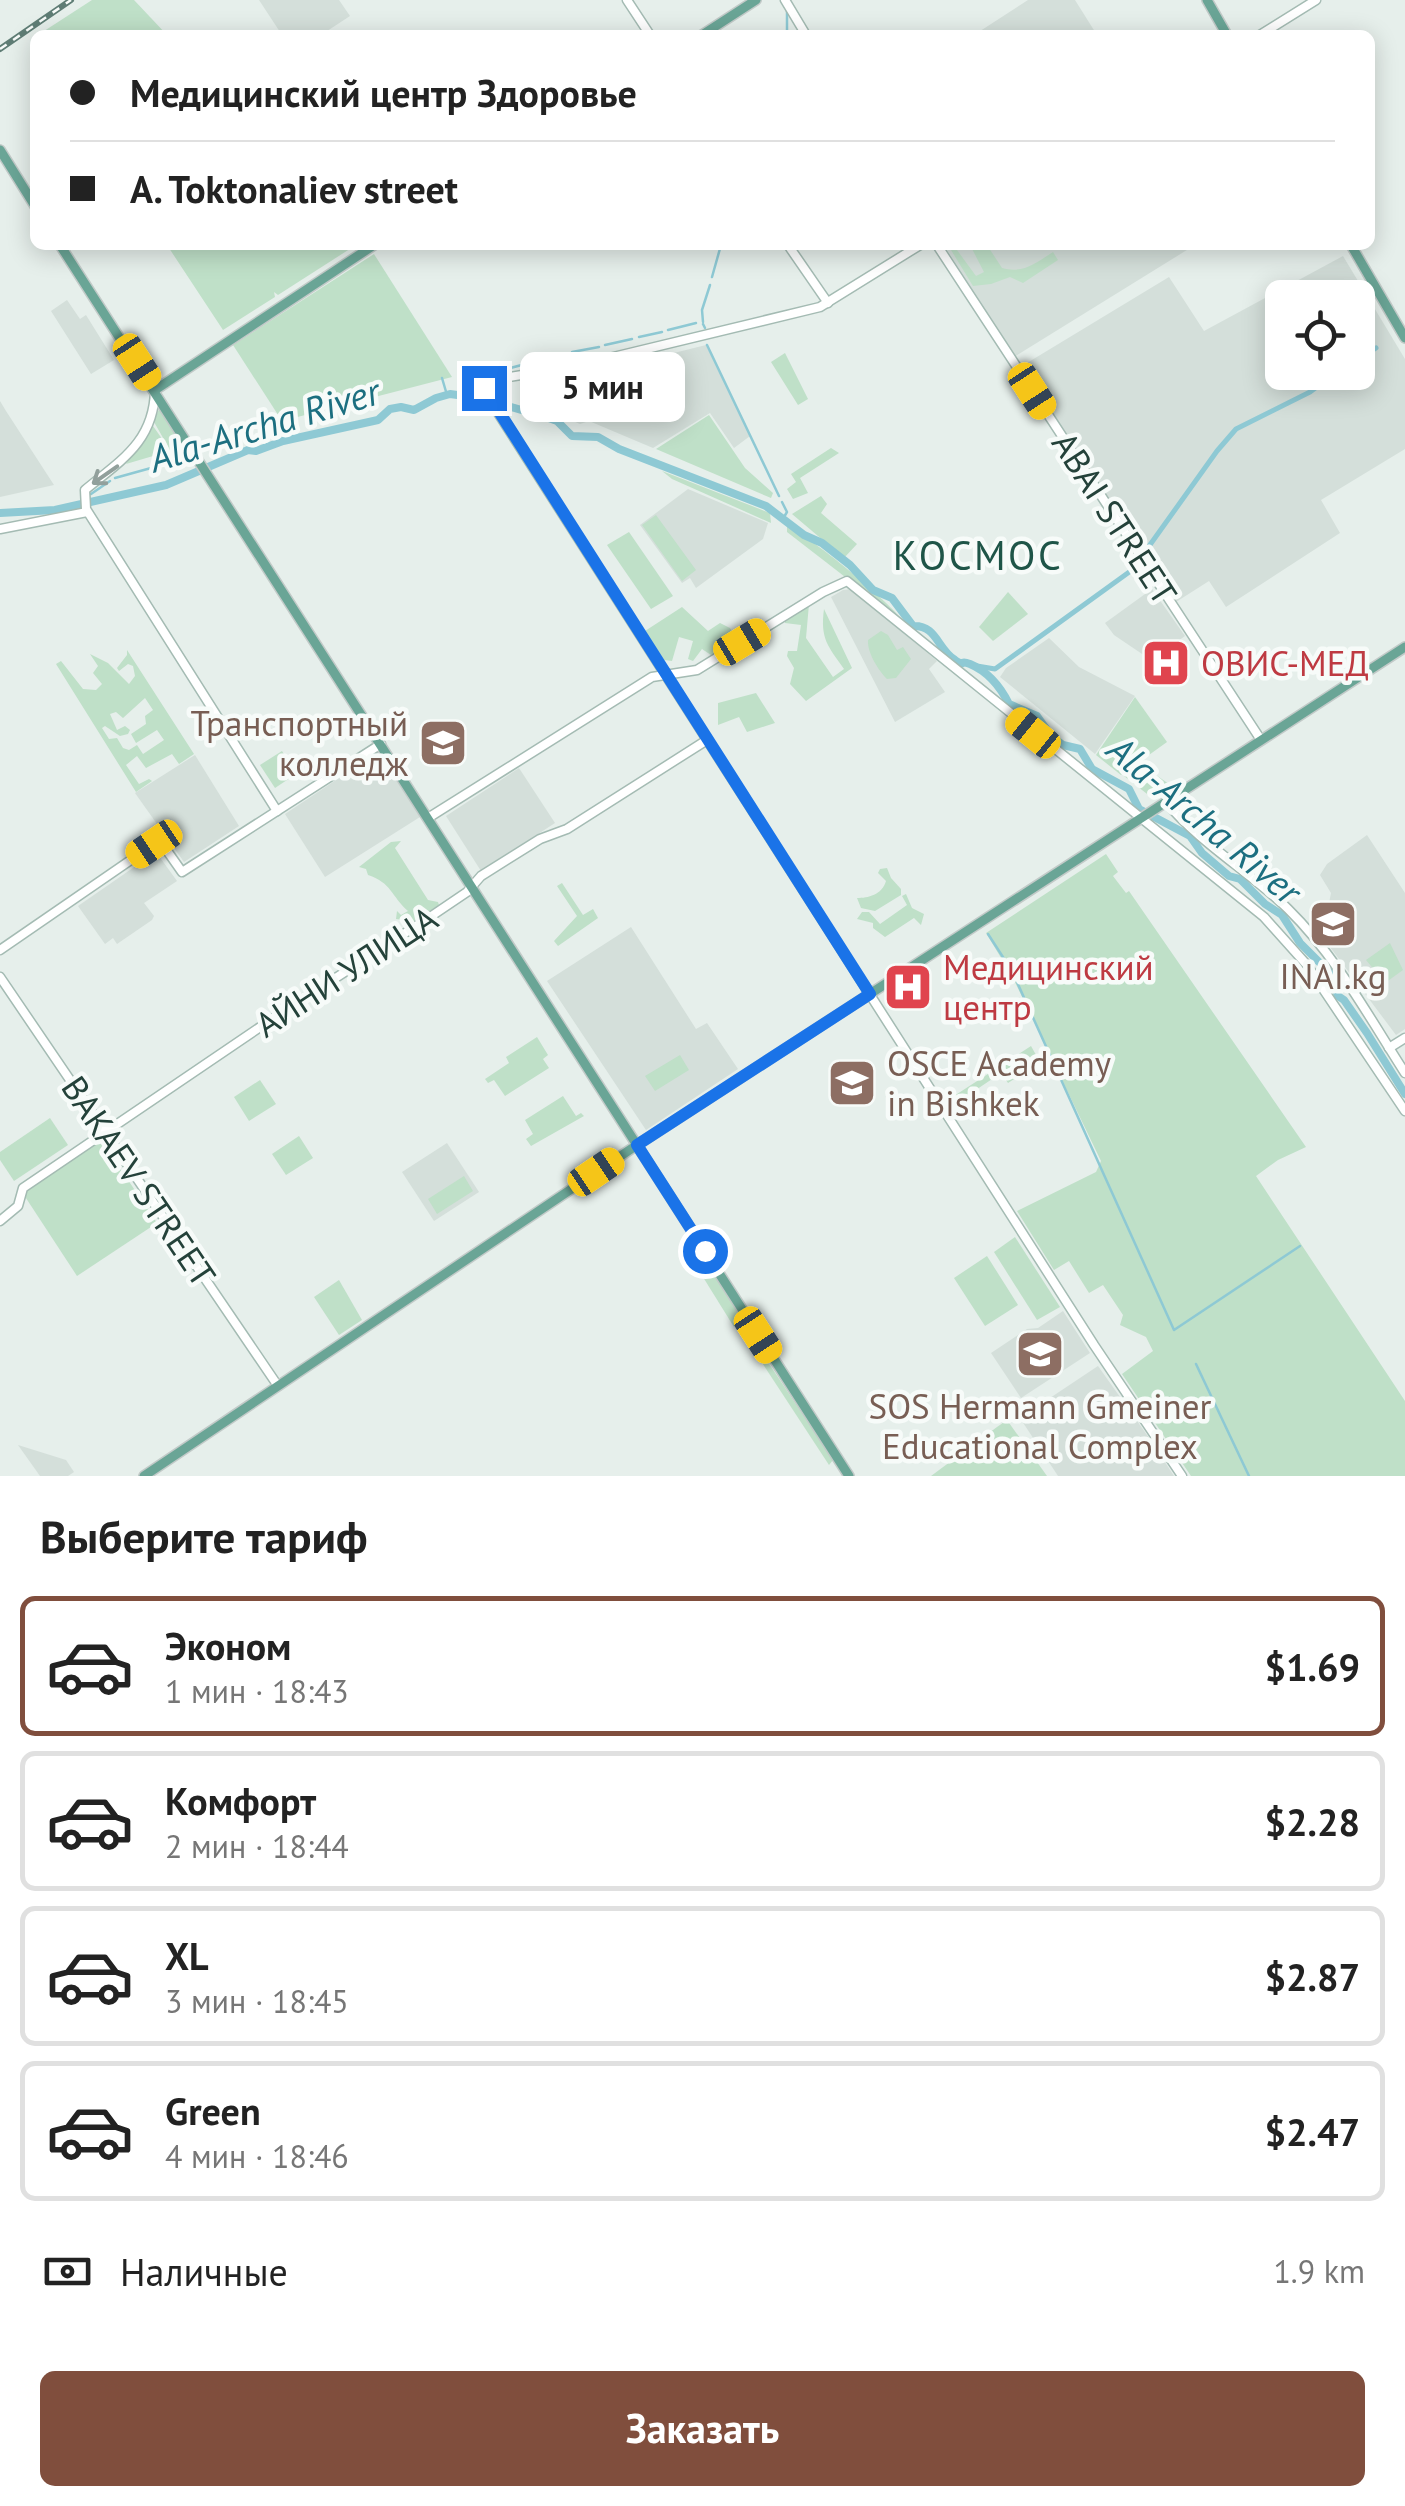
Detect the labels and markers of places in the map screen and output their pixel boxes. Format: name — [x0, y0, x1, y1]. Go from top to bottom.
hospital icon: ОВИС-МЕД — [1140, 637, 1192, 689]
place label: ОВИС-МЕД — [1201, 640, 1369, 686]
place label: Транспортный колледж — [191, 700, 409, 786]
school or university icon: Транспортный колледж — [417, 717, 469, 769]
school or university icon: INAI.kg — [1307, 898, 1359, 950]
place label: Медицинский центр — [943, 944, 1154, 1030]
place label: INAI.kg — [1279, 953, 1387, 999]
hospital icon: Медицинский центр — [882, 961, 934, 1013]
place label: OSCE Academy in Bishkek — [887, 1040, 1111, 1126]
school or university icon: OSCE Academy in Bishkek — [826, 1057, 878, 1109]
school or university icon: SOS Hermann Gmeiner Educational Complex — [1014, 1328, 1066, 1380]
place label: SOS Hermann Gmeiner Educational Complex — [869, 1383, 1212, 1469]

